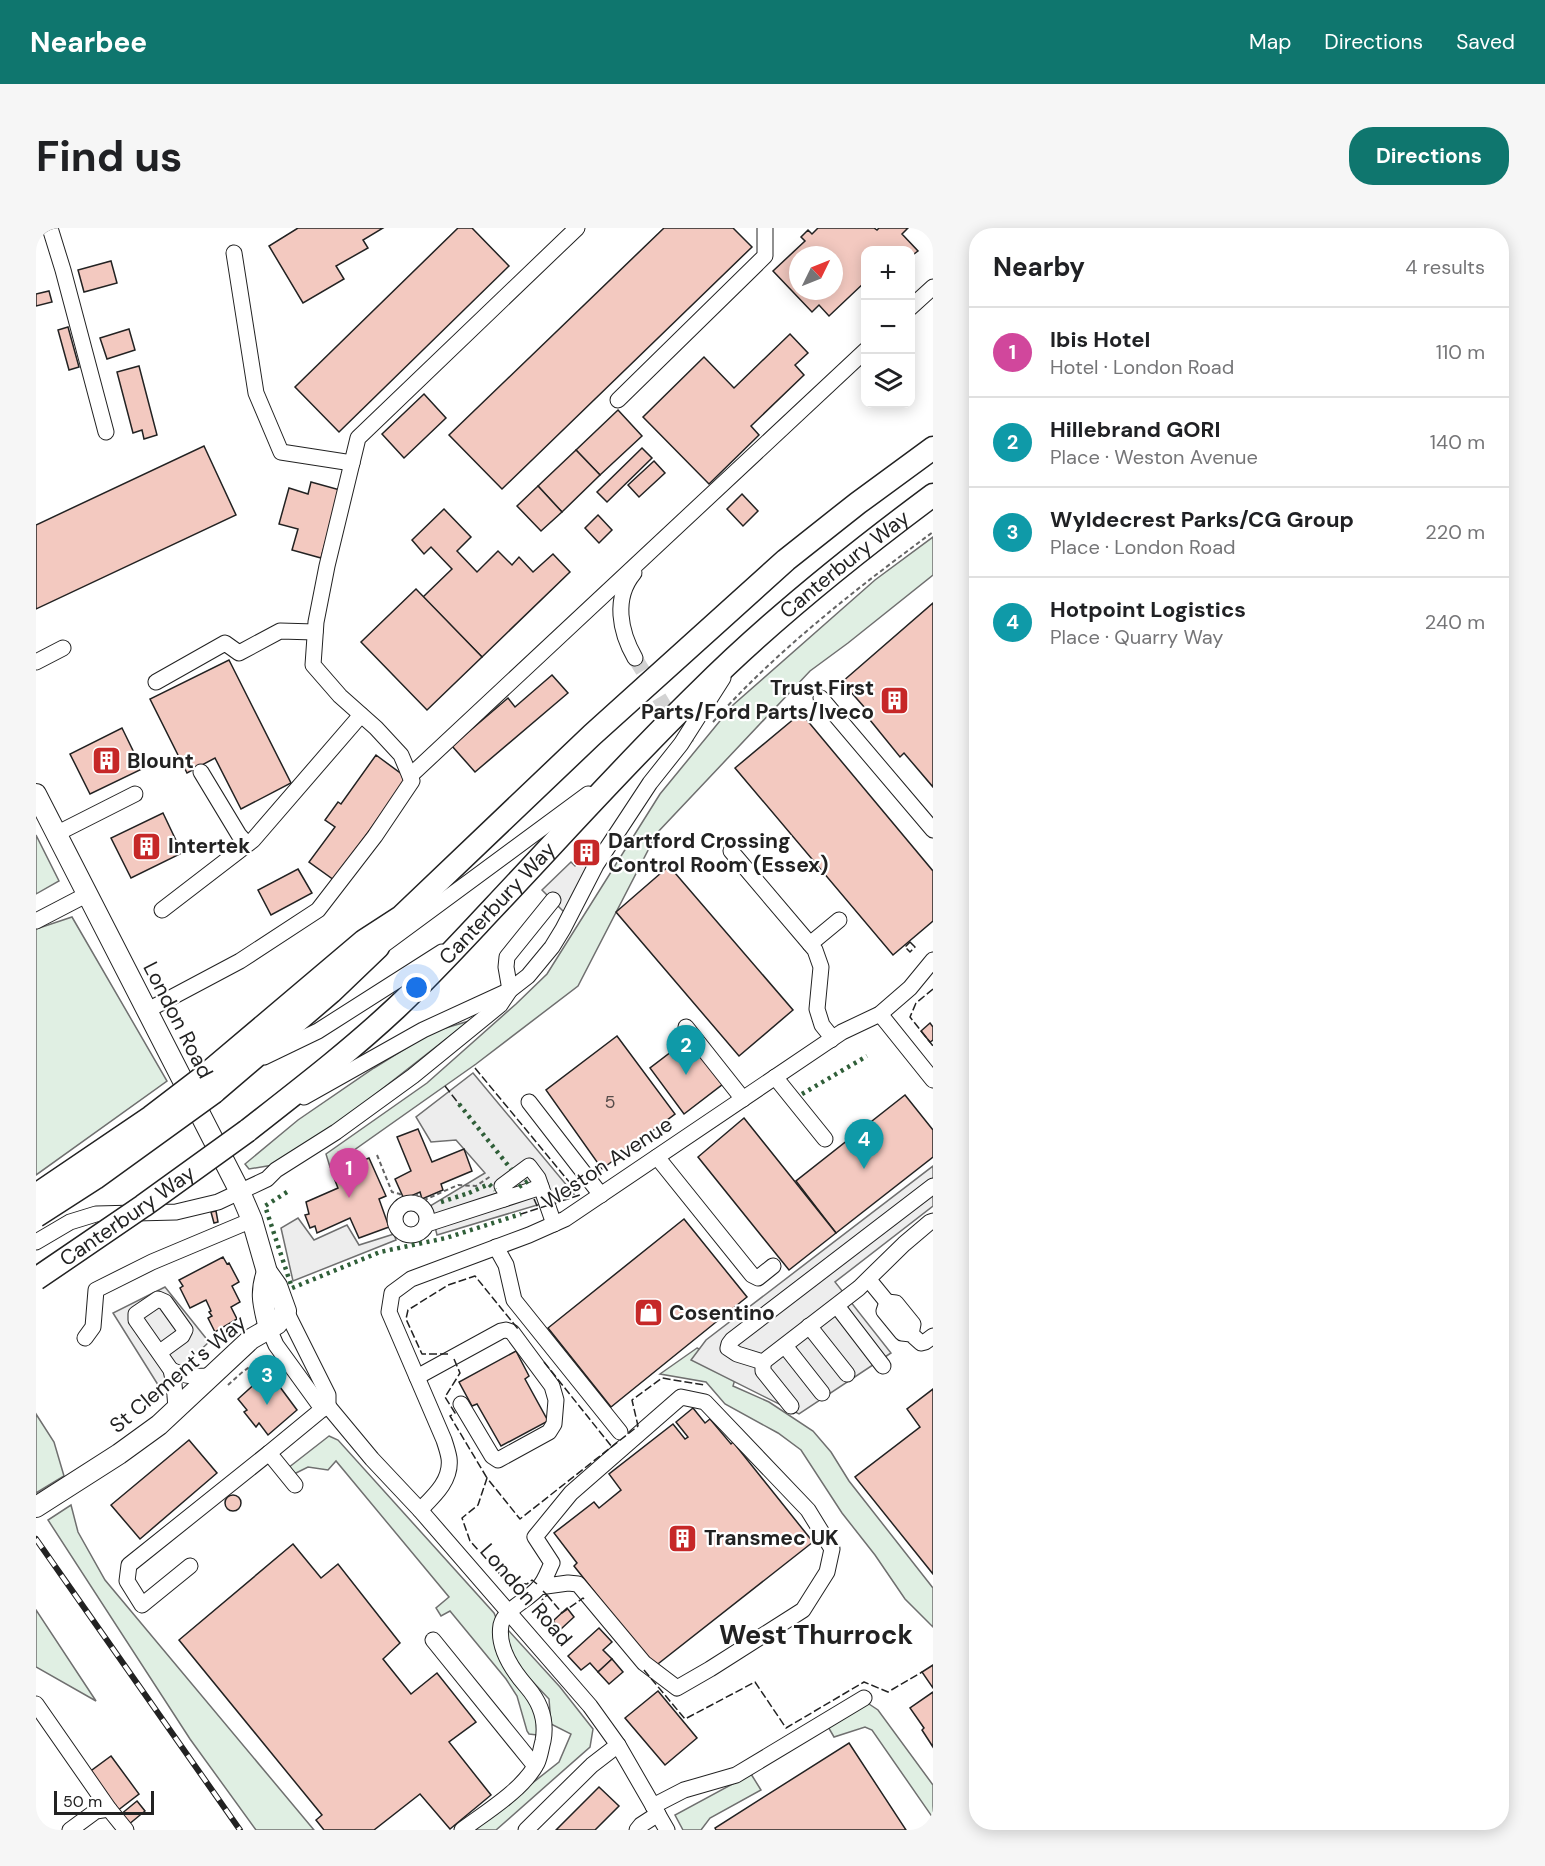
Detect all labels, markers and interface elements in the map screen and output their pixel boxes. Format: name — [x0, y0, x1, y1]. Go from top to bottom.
text: Nearbee — [30, 24, 147, 61]
text: Map — [1249, 28, 1291, 56]
text: Directions — [1324, 28, 1423, 56]
text: Saved — [1456, 28, 1515, 56]
button: Directions — [1349, 127, 1509, 185]
text: Find us — [36, 129, 182, 184]
north arrow — [789, 246, 843, 300]
map controls — [861, 246, 915, 408]
button: + — [861, 246, 915, 300]
text: Nearby — [993, 250, 1085, 284]
text: 4 results — [1405, 254, 1485, 280]
button: − — [861, 300, 915, 354]
text: Ibis Hotel — [1050, 325, 1150, 354]
text: 1 — [1009, 339, 1016, 365]
text: 110 m — [1436, 339, 1485, 365]
button: layers — [861, 354, 915, 408]
text: Hotel · London Road — [1050, 354, 1234, 380]
text: Hillebrand GORI — [1050, 415, 1220, 444]
text: 2 — [1007, 429, 1018, 455]
text: 140 m — [1430, 429, 1485, 455]
text: Place · Weston Avenue — [1050, 444, 1258, 470]
street label: Canterbury Way — [774, 503, 915, 625]
text: Wyldecrest Parks/CG Group — [1050, 505, 1354, 534]
text: 3 — [1006, 519, 1019, 545]
text: 220 m — [1425, 519, 1485, 545]
text: Place · London Road — [1050, 534, 1236, 560]
text: Hotpoint Logistics — [1050, 595, 1246, 624]
text: 4 — [1006, 609, 1019, 635]
text: 240 m — [1425, 609, 1485, 635]
text: Place · Quarry Way — [1050, 624, 1223, 650]
place label: Trust First Parts/Ford Parts/Iveco — [641, 674, 874, 726]
building icon: Trust First Parts/Ford Parts/Iveco — [879, 684, 911, 716]
building icon: Blount — [90, 745, 122, 777]
place label: Blount — [127, 747, 194, 775]
place label: Dartford Crossing Control Room (Essex) — [608, 827, 829, 879]
building icon: Intertek — [131, 830, 163, 862]
place label: Intertek — [168, 832, 250, 860]
street label: Canterbury Way — [433, 836, 562, 971]
building icon: Dartford Crossing Control Room (Essex) — [571, 837, 603, 869]
street label: London Road — [137, 957, 219, 1083]
your location — [402, 973, 431, 1002]
pin: 2 — [666, 1026, 706, 1075]
house number: 5 — [605, 1090, 615, 1114]
street label: Weston Avenue — [536, 1110, 678, 1216]
pin: 4 — [844, 1120, 884, 1169]
pin: 1 — [330, 1148, 368, 1198]
street label: Canterbury Way — [54, 1159, 201, 1273]
shop icon: Cosentino — [632, 1297, 664, 1329]
place label: Cosentino — [669, 1299, 775, 1327]
street label: St Clement's Way — [104, 1308, 252, 1439]
pin: 3 — [248, 1356, 286, 1405]
building icon: Transmec UK — [667, 1522, 699, 1554]
place label: Transmec UK — [704, 1524, 839, 1552]
street label: London Road — [474, 1538, 578, 1652]
district label: West Thurrock — [719, 1617, 913, 1652]
scale bar — [54, 1788, 154, 1816]
text: 50 m — [63, 1791, 102, 1812]

